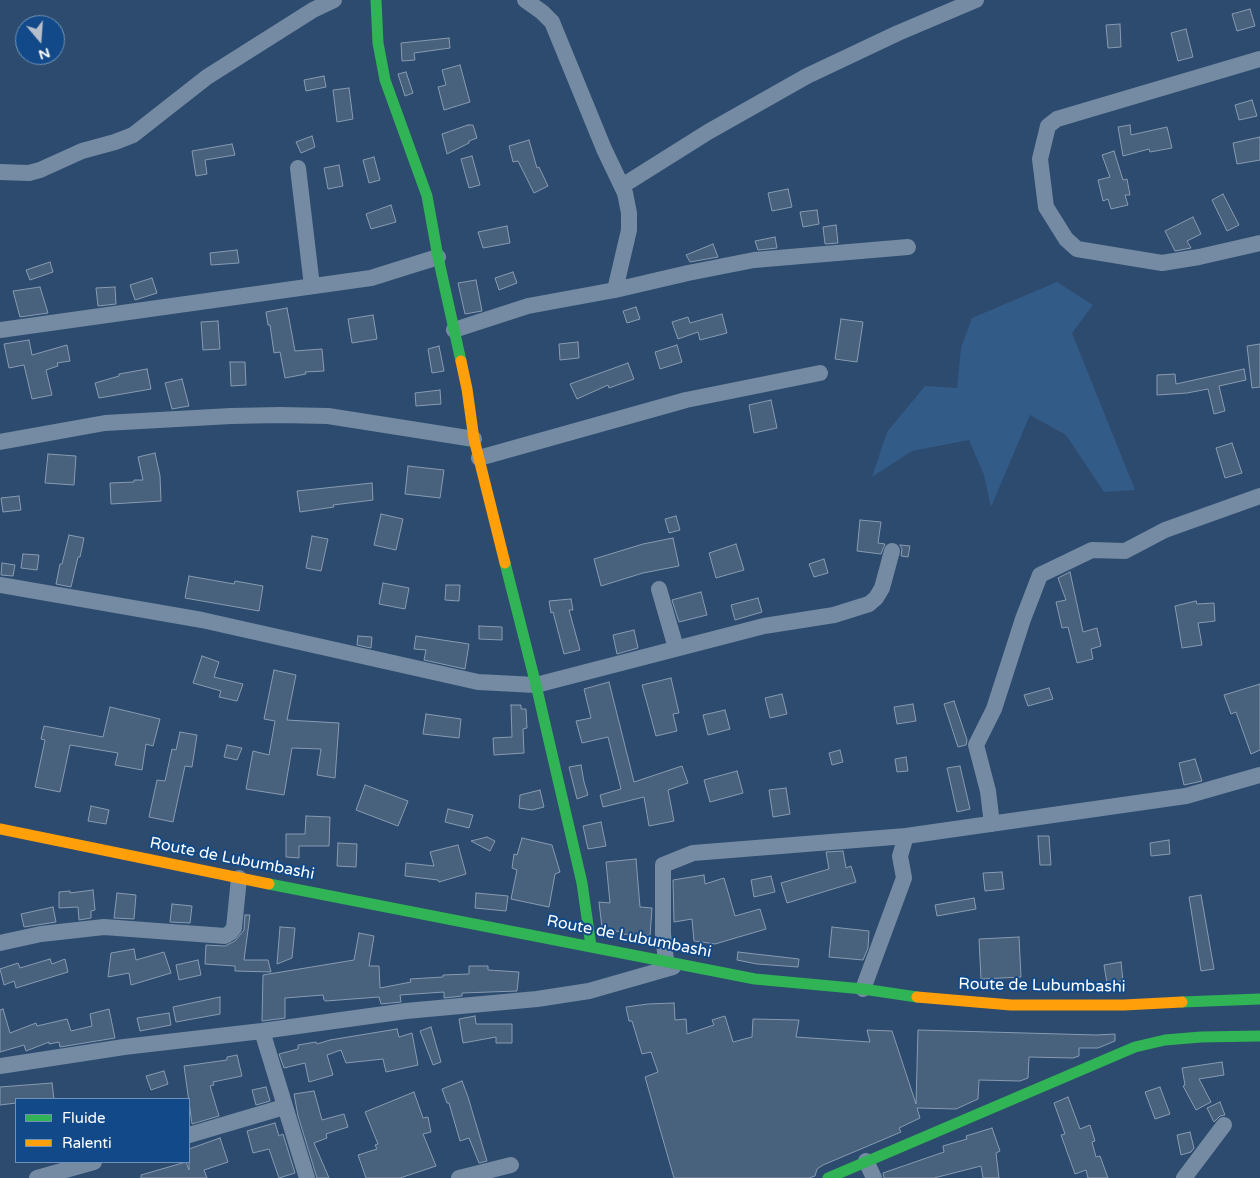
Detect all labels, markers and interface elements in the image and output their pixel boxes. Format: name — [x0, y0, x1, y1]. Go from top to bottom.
north arrow — [15, 15, 65, 65]
text: N — [37, 44, 52, 64]
street label: Route de Lubumbashi — [148, 834, 316, 884]
street label: Route de Lubumbashi — [545, 912, 713, 962]
street label: Route de Lubumbashi — [958, 975, 1126, 997]
legend — [15, 1098, 190, 1163]
text: Fluide — [62, 1109, 106, 1127]
text: Ralenti — [62, 1134, 112, 1152]

